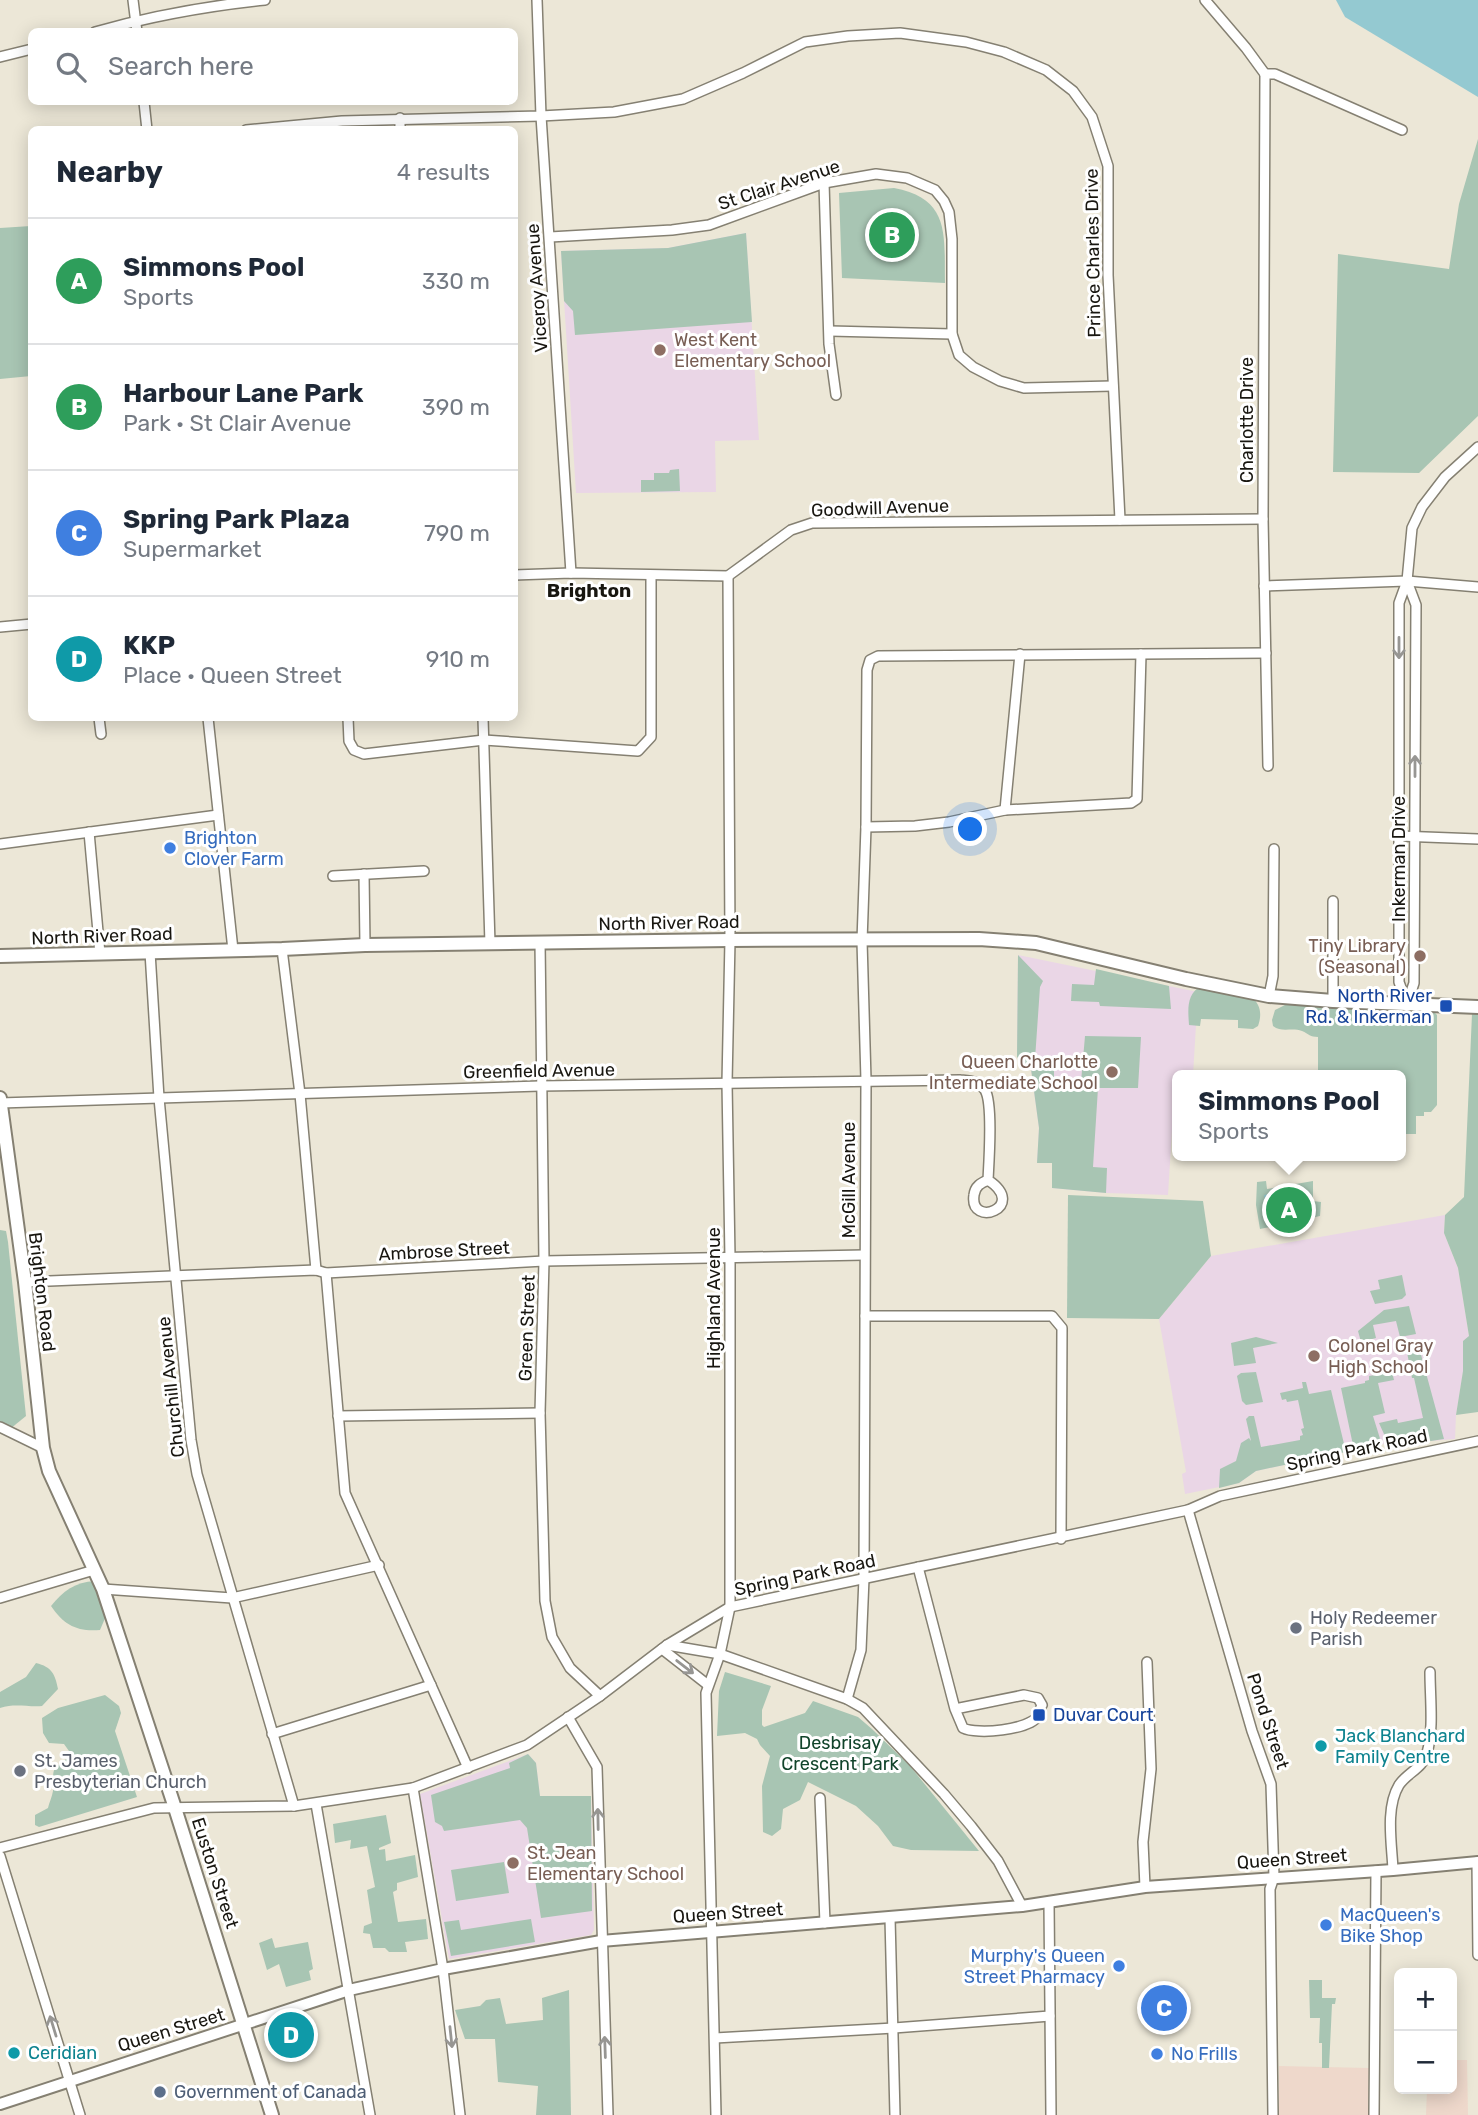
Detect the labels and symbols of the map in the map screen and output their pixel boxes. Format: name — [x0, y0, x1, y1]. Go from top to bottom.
street label: St Clair Avenue — [715, 155, 843, 215]
street label: Prince Charles Drive — [1081, 168, 1105, 338]
pin: B — [869, 209, 915, 261]
street label: Viceroy Avenue — [522, 223, 552, 353]
place label: West Kent Elementary School — [674, 329, 831, 372]
marker: West Kent Elementary School — [652, 342, 668, 358]
street label: Charlotte Drive — [1236, 357, 1258, 483]
street label: Goodwill Avenue — [811, 495, 949, 521]
district label: Brighton — [547, 579, 631, 602]
one-way arrow — [1392, 636, 1406, 659]
one-way arrow — [1408, 755, 1422, 778]
street label: Inkerman Drive — [1388, 796, 1410, 922]
your location — [953, 812, 987, 846]
place label: Brighton Clover Farm — [184, 827, 284, 870]
marker: Brighton Clover Farm — [162, 840, 178, 856]
street label: North River Road — [598, 911, 740, 935]
street label: North River Road — [31, 923, 173, 949]
place label: Tiny Library (Seasonal) — [1308, 935, 1406, 978]
marker: Tiny Library (Seasonal) — [1412, 948, 1428, 964]
place label: North River Rd. & Inkerman — [1305, 985, 1432, 1028]
marker: North River Rd. & Inkerman — [1438, 998, 1454, 1014]
place label: Queen Charlotte Intermediate School — [929, 1051, 1098, 1094]
street label: Greenfield Avenue — [463, 1059, 615, 1083]
marker: Queen Charlotte Intermediate School — [1104, 1064, 1120, 1080]
street label: McGill Avenue — [838, 1122, 860, 1238]
pin: A — [1266, 1184, 1312, 1236]
street label: Highland Avenue — [703, 1227, 725, 1369]
street label: Brighton Road — [24, 1231, 60, 1353]
street label: Ambrose Street — [378, 1237, 510, 1265]
street label: Green Street — [514, 1274, 540, 1382]
street label: Churchill Avenue — [153, 1316, 189, 1458]
place label: Colonel Gray High School — [1328, 1335, 1433, 1378]
marker: Colonel Gray High School — [1306, 1348, 1322, 1364]
street label: Spring Park Road — [1285, 1424, 1429, 1476]
street label: Spring Park Road — [733, 1549, 877, 1601]
place label: Holy Redeemer Parish — [1310, 1607, 1437, 1650]
marker: Holy Redeemer Parish — [1288, 1620, 1304, 1636]
one-way arrow — [675, 1659, 693, 1675]
street label: Pond Street — [1242, 1670, 1294, 1772]
place label: Duvar Court — [1053, 1704, 1154, 1726]
marker: Duvar Court — [1031, 1707, 1047, 1723]
place label: Jack Blanchard Family Centre — [1335, 1725, 1465, 1768]
park label: Desbrisay Crescent Park — [781, 1732, 900, 1775]
marker: Jack Blanchard Family Centre — [1313, 1738, 1329, 1754]
place label: St. James Presbyterian Church — [34, 1750, 207, 1793]
marker: St. James Presbyterian Church — [12, 1763, 28, 1779]
one-way arrow — [592, 1808, 605, 1831]
street label: Euston Street — [187, 1815, 243, 1931]
place label: St. Jean Elementary School — [527, 1842, 684, 1885]
street label: Queen Street — [1236, 1844, 1348, 1874]
marker: St. Jean Elementary School — [505, 1855, 521, 1871]
street label: Queen Street — [672, 1898, 784, 1928]
place label: MacQueen's Bike Shop — [1340, 1904, 1440, 1947]
marker: MacQueen's Bike Shop — [1318, 1917, 1334, 1933]
place label: Murphy's Queen Street Pharmacy — [964, 1945, 1105, 1988]
marker: Murphy's Queen Street Pharmacy — [1111, 1958, 1127, 1974]
pin: C — [1141, 1982, 1187, 2034]
street label: Queen Street — [115, 2003, 227, 2057]
pin: D — [268, 2009, 314, 2061]
one-way arrow — [46, 2016, 58, 2038]
one-way arrow — [444, 2025, 457, 2048]
one-way arrow — [599, 2036, 612, 2059]
place label: Ceridian — [28, 2042, 97, 2064]
place label: No Frills — [1171, 2043, 1238, 2065]
marker: Ceridian — [6, 2045, 22, 2061]
marker: No Frills — [1149, 2046, 1165, 2062]
place label: Government of Canada — [174, 2081, 367, 2103]
marker: Government of Canada — [152, 2084, 168, 2100]

